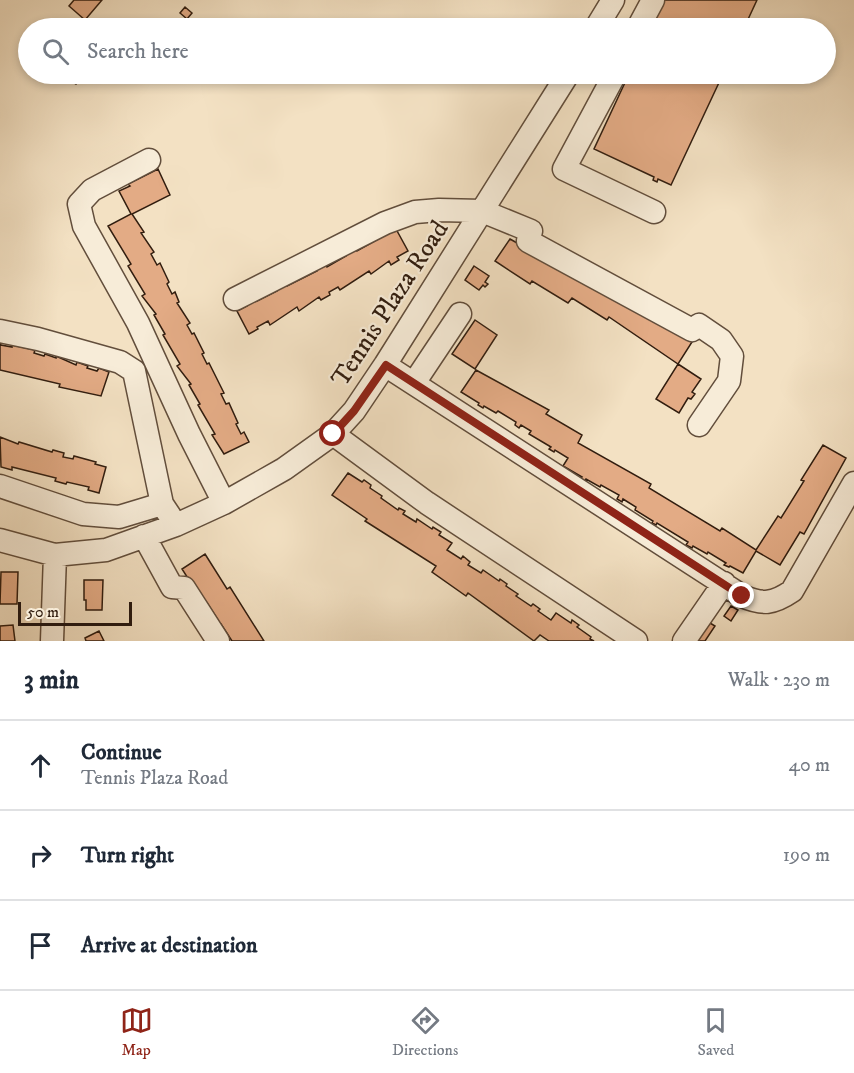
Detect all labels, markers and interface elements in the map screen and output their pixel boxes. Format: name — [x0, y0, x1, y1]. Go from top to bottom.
search box — [18, 18, 836, 84]
icon: search — [39, 35, 72, 68]
text: Search here — [87, 38, 189, 65]
street label: Tennis Plaza Road — [324, 215, 456, 393]
route start — [319, 420, 345, 446]
route end — [728, 582, 754, 608]
scale bar — [18, 599, 132, 626]
text: 50 m — [27, 602, 59, 622]
text: 3 min — [24, 664, 79, 697]
text: Walk · 230 m — [728, 668, 830, 693]
text: Continue — [81, 739, 162, 766]
icon: ahead — [24, 749, 57, 782]
text: 40 m — [788, 753, 830, 778]
text: Tennis Plaza Road — [81, 766, 228, 791]
icon: right — [24, 839, 57, 872]
text: Turn right — [81, 842, 174, 869]
text: 190 m — [783, 843, 830, 868]
icon: arrive — [24, 929, 57, 962]
text: Arrive at destination — [81, 932, 258, 959]
tab: Map — [120, 1004, 153, 1060]
tab: Directions — [392, 1004, 458, 1060]
tab: Saved — [698, 1004, 734, 1060]

